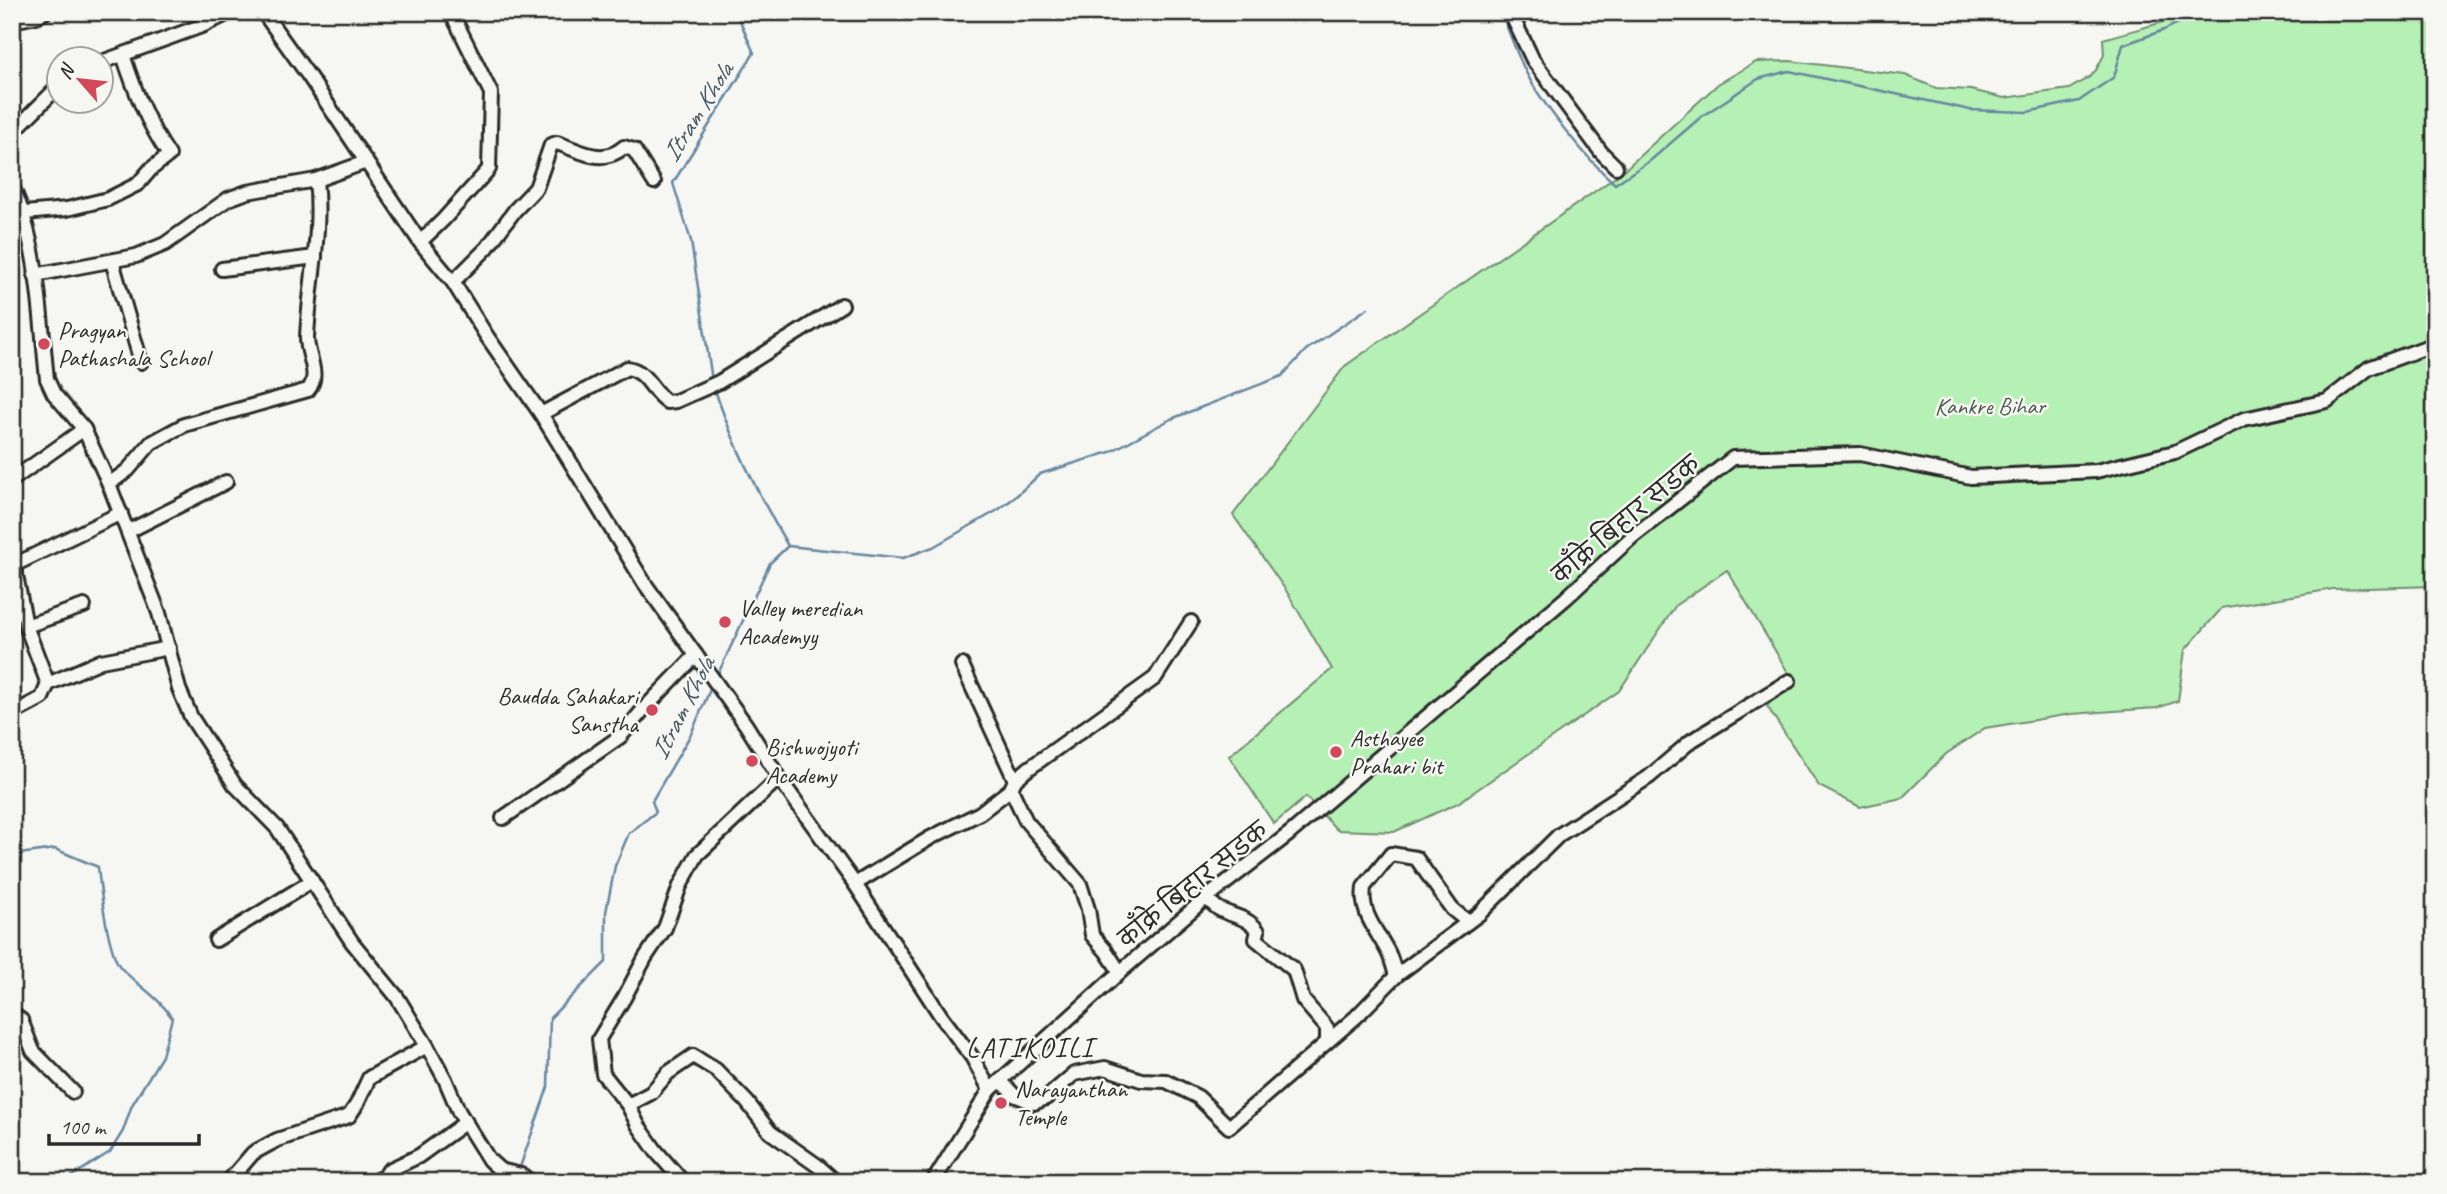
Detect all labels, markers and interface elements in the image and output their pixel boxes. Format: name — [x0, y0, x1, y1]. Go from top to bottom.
north arrow — [46, 46, 116, 116]
water label: Itram Khola — [654, 54, 742, 168]
text: N — [53, 59, 81, 83]
place label: Pragyan Pathashala School — [58, 315, 213, 373]
marker: Pragyan Pathashala School — [36, 336, 52, 352]
park label: Kankre Bihar — [1935, 391, 2048, 421]
street label: काँक्रे बिहार सडक — [1543, 445, 1707, 591]
place label: Valley meredian Academyy — [739, 593, 863, 651]
marker: Valley meredian Academyy — [717, 614, 733, 630]
water label: Itram Khola — [643, 649, 724, 765]
place label: Baudda Sahakari Sanstha — [497, 681, 641, 739]
marker: Baudda Sahakari Sanstha — [644, 702, 660, 718]
place label: Asthayee Prahari bit — [1350, 723, 1445, 781]
place label: Bishwojyoti Academy — [766, 732, 860, 790]
marker: Asthayee Prahari bit — [1328, 744, 1344, 760]
marker: Bishwojyoti Academy — [744, 753, 760, 769]
street label: काँक्रे बिहार सडक — [1109, 811, 1275, 955]
district label: LATIKOILI — [966, 1030, 1098, 1065]
place label: Narayanthan Temple — [1015, 1074, 1128, 1132]
marker: Narayanthan Temple — [993, 1095, 1009, 1111]
scale bar — [49, 1103, 200, 1147]
text: 100 m — [60, 1114, 107, 1140]

